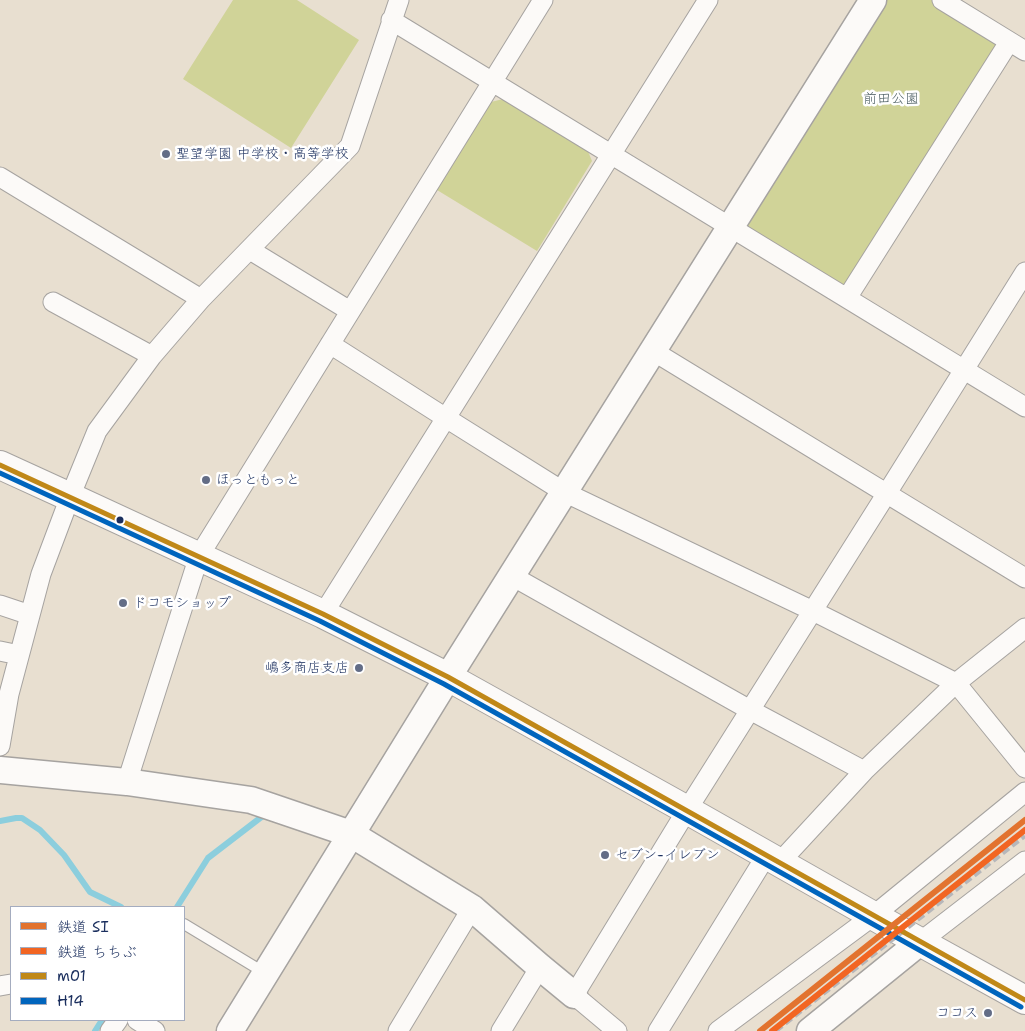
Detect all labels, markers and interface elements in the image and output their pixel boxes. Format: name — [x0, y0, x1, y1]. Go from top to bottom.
park label: 前田公園 — [863, 91, 919, 107]
place label: 聖望学園 中学校・高等学校 — [176, 146, 349, 162]
marker: 聖望学園 中学校・高等学校 — [160, 148, 172, 160]
place label: ほっともっと — [216, 472, 300, 488]
marker: ほっともっと — [200, 474, 212, 486]
unlabelled marker — [115, 515, 125, 525]
place label: ドコモショップ — [133, 595, 231, 611]
marker: ドコモショップ — [117, 597, 129, 609]
place label: 嶋多商店支店 — [265, 660, 349, 676]
marker: 嶋多商店支店 — [353, 662, 365, 674]
place label: セブン-イレブン — [615, 847, 720, 863]
marker: セブン-イレブン — [599, 849, 611, 861]
legend — [10, 906, 185, 1021]
text: 鉄道 SI — [57, 917, 109, 937]
text: 鉄道 ちちぶ — [57, 942, 137, 962]
text: m01 — [57, 966, 86, 986]
text: H14 — [57, 991, 84, 1011]
place label: ココス — [936, 1005, 978, 1021]
marker: ココス — [982, 1007, 994, 1019]

